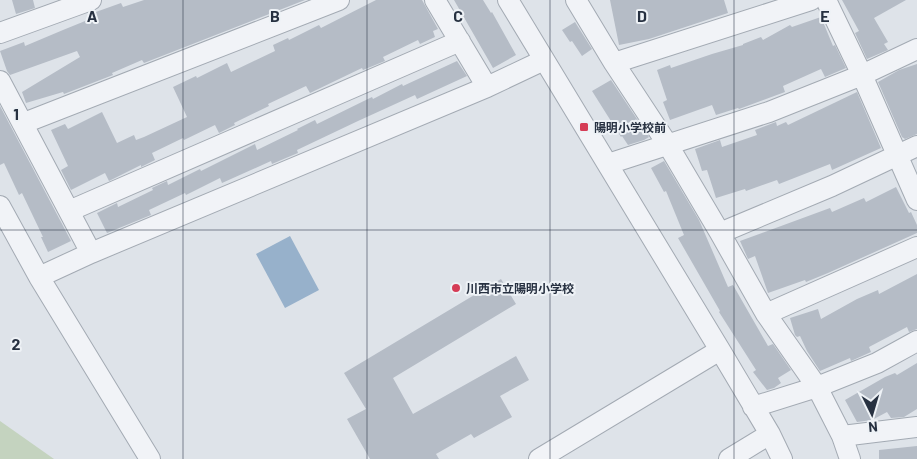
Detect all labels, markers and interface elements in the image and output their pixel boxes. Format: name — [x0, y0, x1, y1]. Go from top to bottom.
text: A — [87, 6, 98, 25]
text: B — [270, 6, 280, 25]
text: C — [453, 6, 463, 25]
text: D — [637, 6, 647, 25]
text: E — [820, 6, 830, 25]
text: 1 — [13, 104, 19, 123]
place label: 陽明小学校前 — [594, 120, 666, 134]
marker: 陽明小学校前 — [578, 121, 590, 133]
place label: 川西市立陽明小学校 — [466, 281, 574, 295]
marker: 川西市立陽明小学校 — [450, 282, 462, 294]
text: 2 — [12, 334, 21, 353]
north arrow — [847, 389, 897, 439]
text: N — [868, 419, 879, 436]

